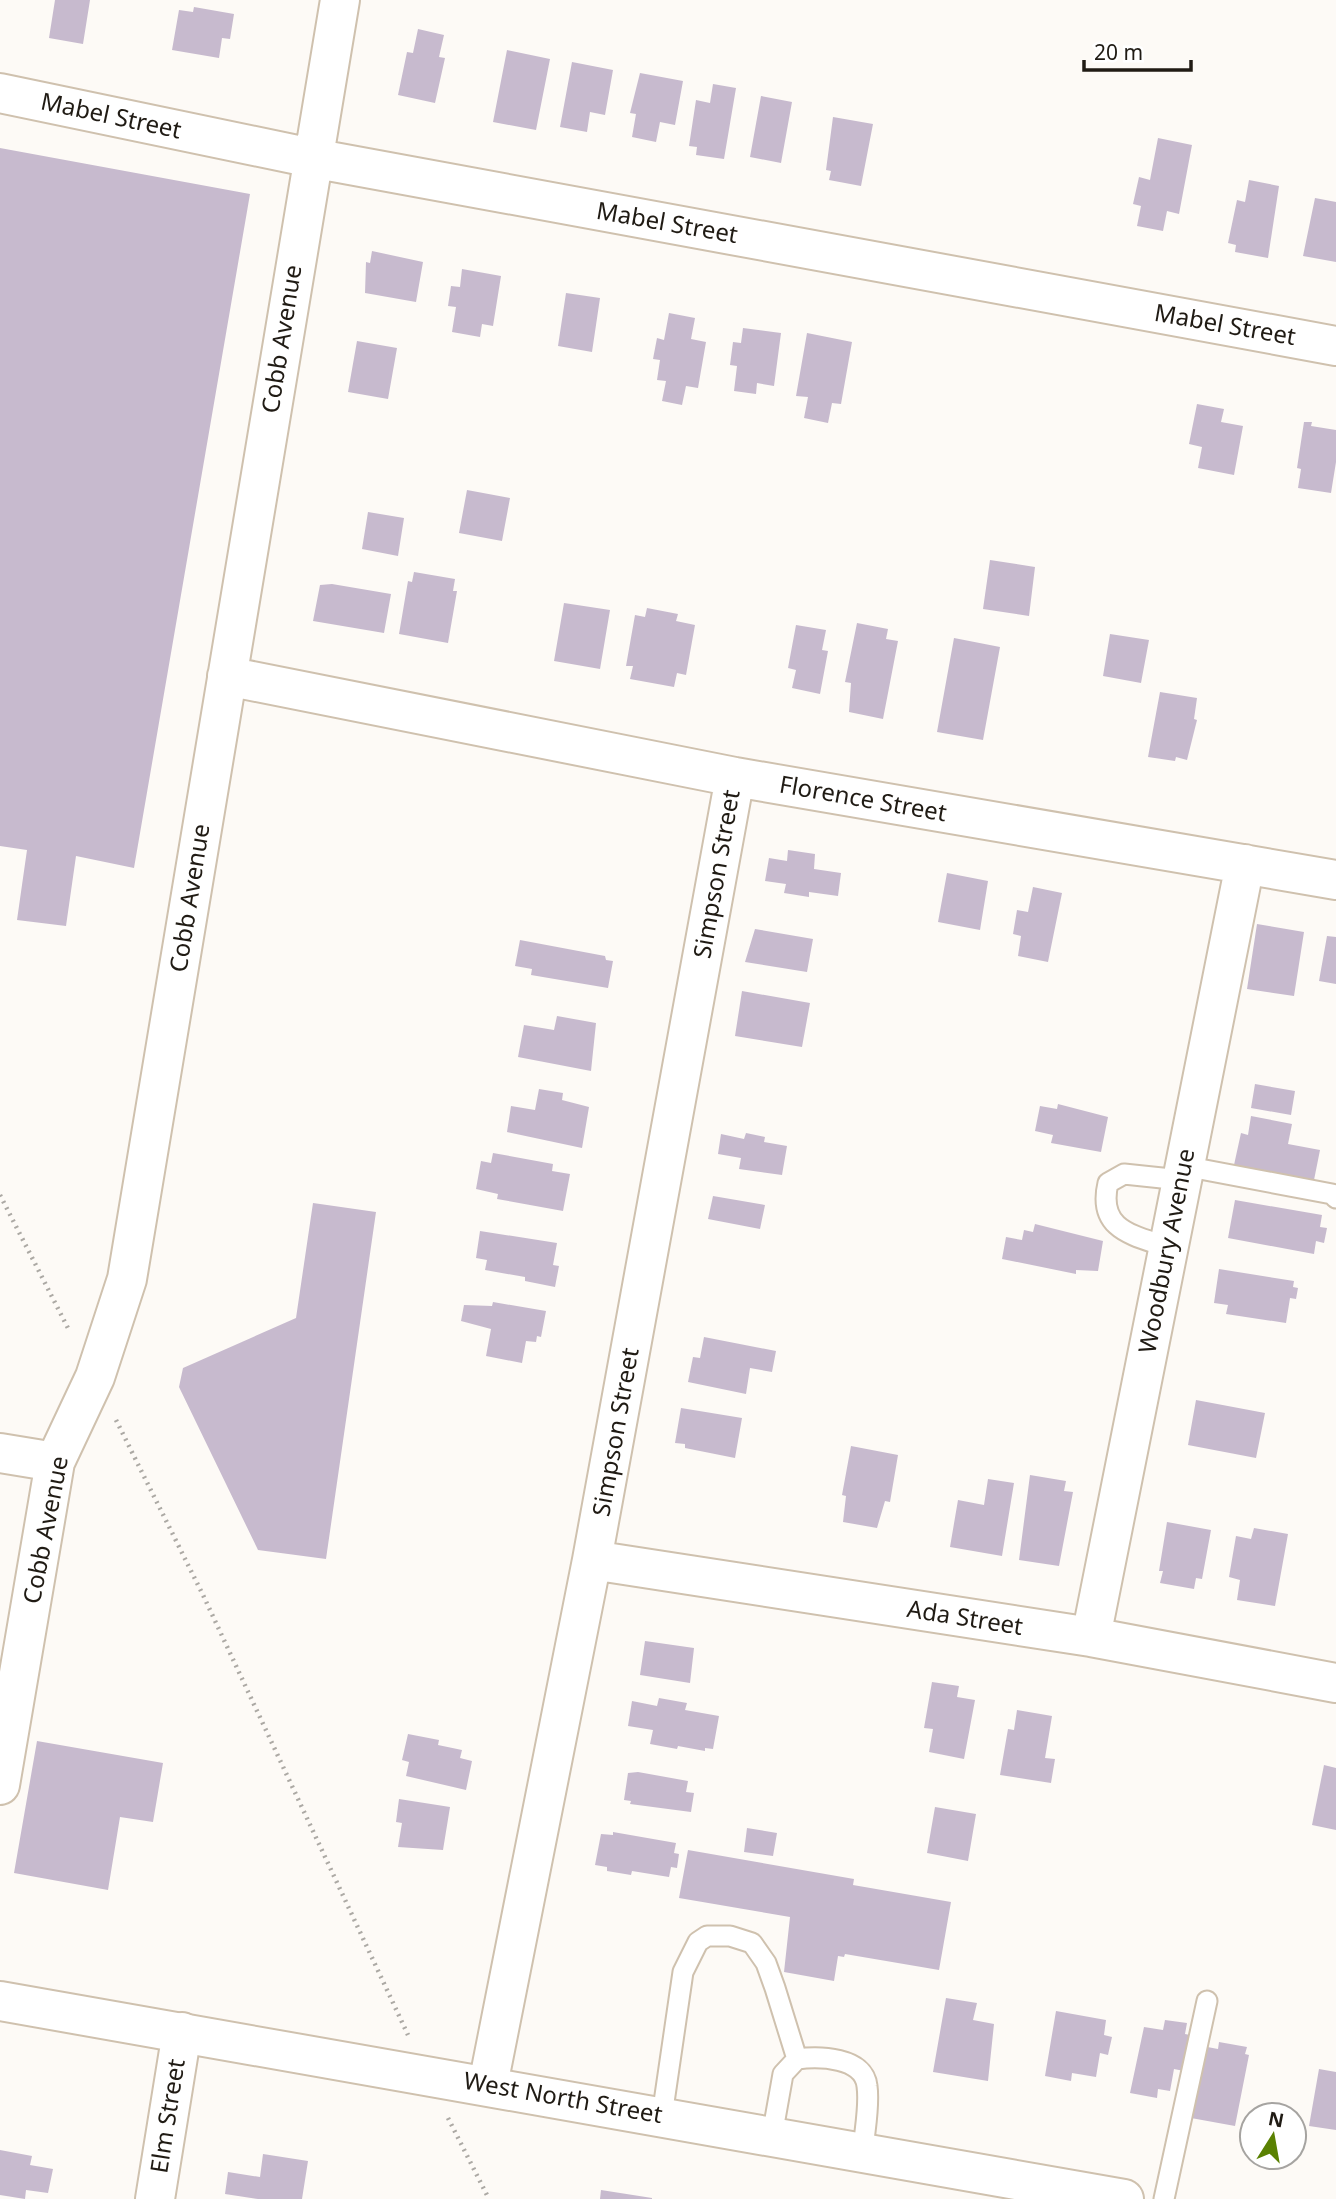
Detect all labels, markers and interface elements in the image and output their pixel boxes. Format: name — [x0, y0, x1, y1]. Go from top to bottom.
scale bar — [1084, 28, 1191, 72]
text: 20 m — [1094, 38, 1143, 66]
street label: Mabel Street — [38, 84, 185, 146]
street label: Mabel Street — [594, 193, 741, 250]
street label: Cobb Avenue — [253, 262, 309, 415]
street label: Mabel Street — [1152, 295, 1299, 352]
street label: Florence Street — [777, 767, 950, 829]
street label: Simpson Street — [684, 787, 747, 961]
street label: Cobb Avenue — [161, 821, 217, 974]
street label: Woodbury Avenue — [1129, 1146, 1202, 1356]
street label: Simpson Street — [583, 1345, 646, 1519]
street label: Cobb Avenue — [14, 1453, 75, 1606]
street label: Ada Street — [905, 1591, 1026, 1642]
street label: Elm Street — [141, 2056, 192, 2175]
street label: West North Street — [461, 2063, 666, 2130]
north arrow — [1238, 2101, 1308, 2171]
text: N — [1266, 2105, 1286, 2134]

